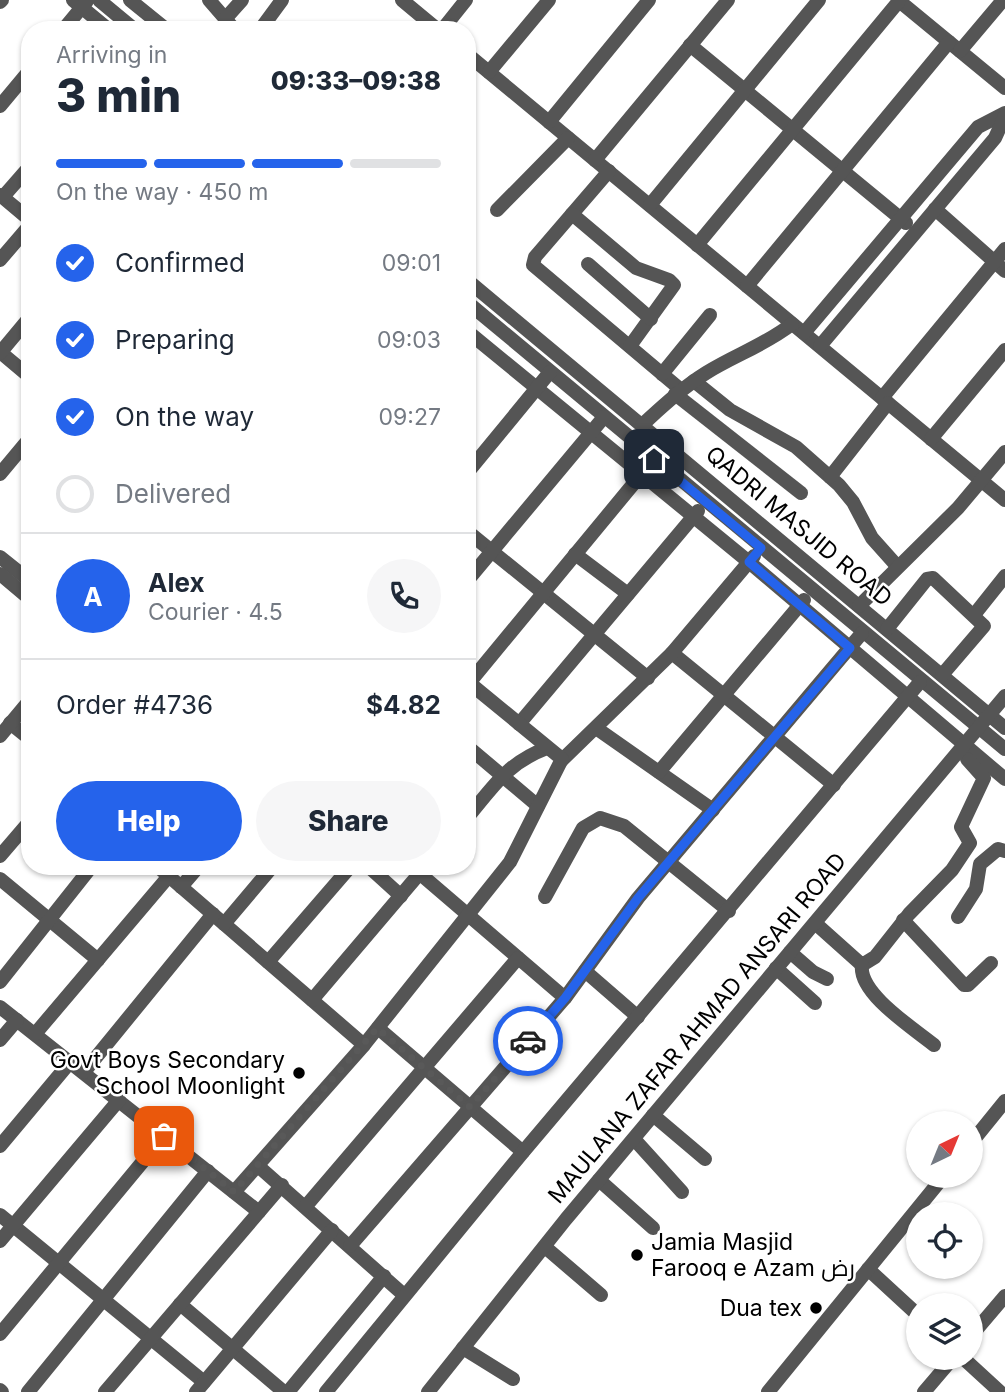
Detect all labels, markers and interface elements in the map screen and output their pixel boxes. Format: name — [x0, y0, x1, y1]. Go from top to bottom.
text: Arriving in — [56, 41, 167, 69]
text: 09:33–09:38 — [271, 65, 441, 96]
text: 3 min — [56, 67, 181, 123]
text: On the way · 450 m — [56, 178, 269, 206]
icon: check — [56, 244, 94, 282]
text: Confirmed — [115, 247, 245, 278]
text: 09:01 — [382, 249, 441, 277]
icon: check — [56, 321, 94, 359]
text: Preparing — [115, 324, 235, 355]
text: 09:03 — [377, 326, 441, 354]
icon: check — [56, 398, 94, 436]
text: On the way — [115, 401, 254, 432]
text: 09:27 — [379, 403, 441, 431]
pin — [624, 429, 684, 489]
icon: home — [635, 440, 673, 478]
street label: QADRI MASJID ROAD — [700, 440, 898, 612]
text: Delivered — [115, 478, 231, 509]
button: phone — [367, 559, 441, 633]
text: Alex — [148, 567, 205, 598]
text: A — [83, 581, 103, 612]
text: Courier · 4.5 — [148, 598, 283, 626]
text: Order #4736 — [56, 689, 213, 720]
text: $4.82 — [366, 689, 441, 720]
button: Help — [56, 781, 242, 861]
button: Share — [256, 781, 441, 861]
street label: MAULANA ZAFAR AHMAD ANSARI ROAD — [542, 847, 852, 1209]
courier — [493, 1006, 563, 1076]
icon: car — [509, 1022, 547, 1060]
place label: Govt Boys Secondary School Moonlight — [50, 1046, 285, 1100]
marker: Govt Boys Secondary School Moonlight — [291, 1065, 307, 1081]
pin — [134, 1106, 194, 1166]
north arrow — [906, 1111, 984, 1188]
map controls — [906, 1111, 983, 1370]
icon: bag — [145, 1117, 183, 1155]
button: locate — [906, 1202, 983, 1279]
place label: Jamia Masjid Farooq e Azam رض — [651, 1228, 855, 1282]
marker: Jamia Masjid Farooq e Azam رض — [629, 1247, 645, 1263]
button: layers — [906, 1293, 983, 1370]
place label: Dua tex — [720, 1294, 802, 1322]
marker: Dua tex — [808, 1300, 824, 1316]

